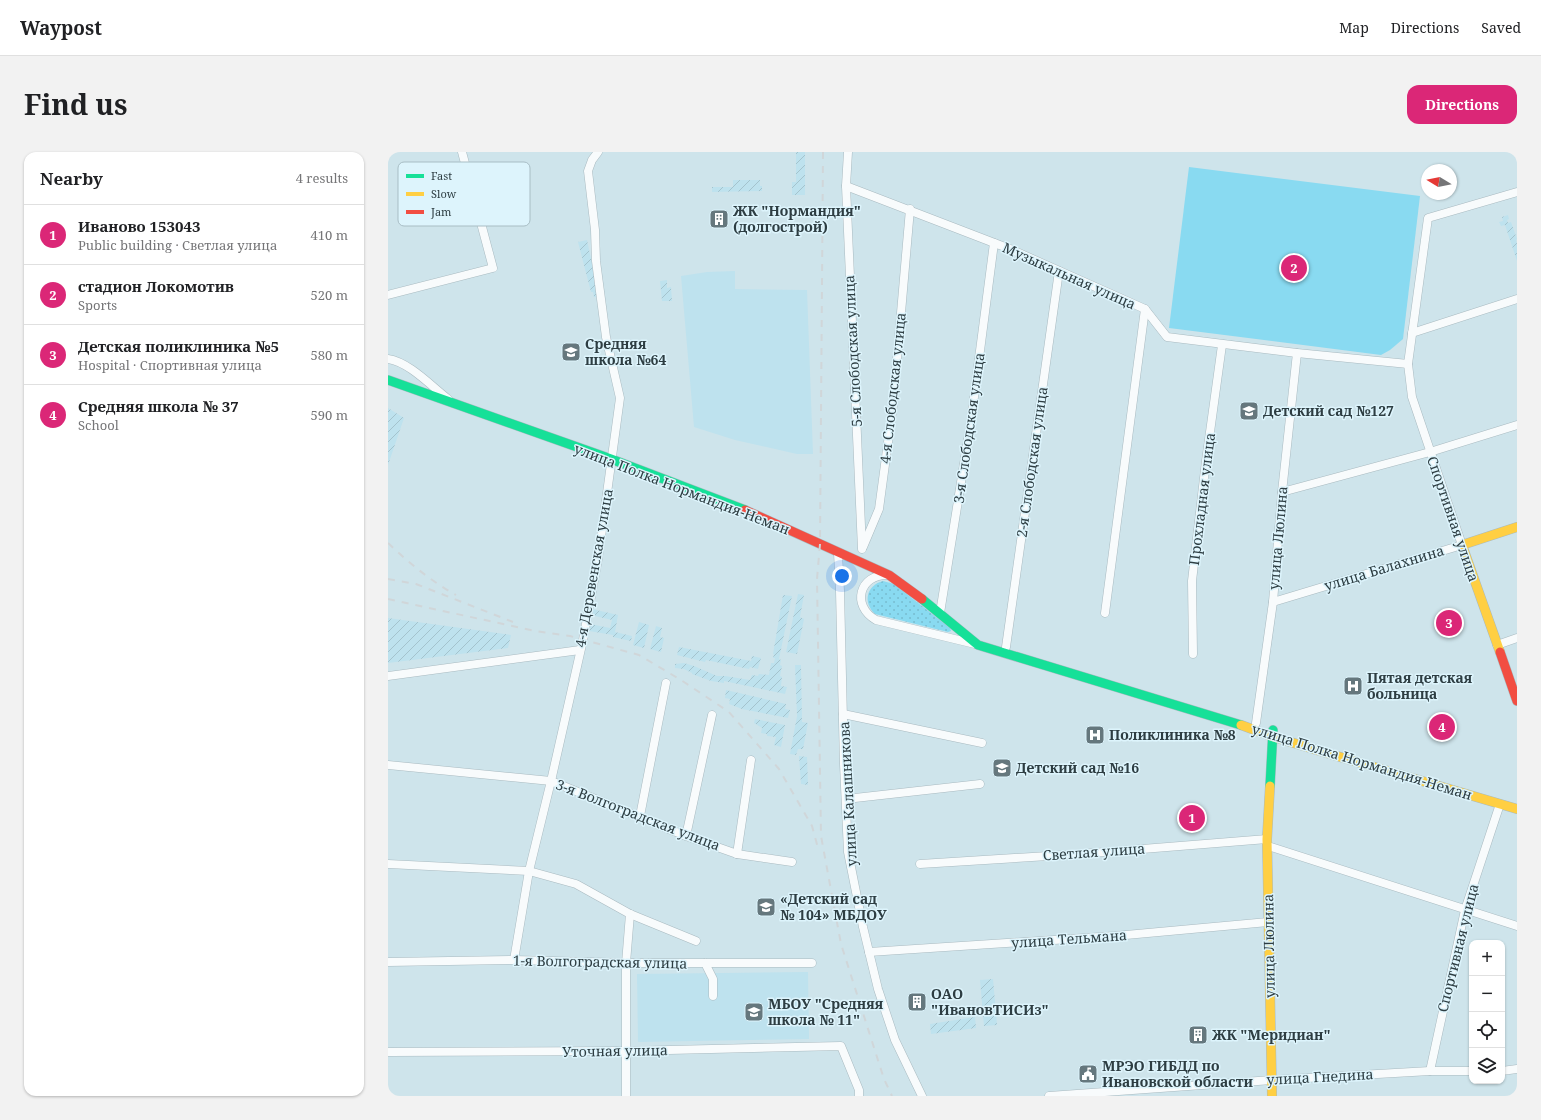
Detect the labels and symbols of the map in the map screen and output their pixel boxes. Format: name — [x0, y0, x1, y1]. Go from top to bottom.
legend — [398, 162, 530, 226]
north arrow — [1421, 164, 1457, 200]
text: Fast — [431, 168, 452, 183]
text: Slow — [431, 186, 457, 201]
place label: ЖК "Нормандия" (долгострой) — [733, 201, 861, 236]
text: Jam — [430, 204, 452, 219]
building icon: ЖК "Нормандия" (долгострой) — [708, 208, 730, 230]
street label: Музыкальная улица — [1000, 238, 1139, 314]
pin: 2 — [1281, 253, 1307, 283]
street label: 5-я Слободская улица — [839, 275, 866, 427]
street label: 4-я Слободская улица — [875, 311, 910, 465]
place label: Средняя школа №64 — [585, 334, 666, 369]
school or university icon: Средняя школа №64 — [560, 341, 582, 363]
street label: 3-я Слободская улица — [949, 351, 988, 504]
street label: 2-я Слободская улица — [1012, 385, 1051, 538]
school or university icon: Детский сад №127 — [1238, 400, 1260, 422]
place label: Детский сад №127 — [1263, 401, 1394, 420]
street label: Прохладная улица — [1184, 432, 1219, 566]
street label: улица Полка Нормандия-Неман — [572, 439, 793, 539]
street label: Спортивная улица — [1423, 454, 1484, 584]
street label: улица Люлина — [1264, 485, 1292, 591]
street label: 4-я Деревенская улица — [570, 487, 617, 649]
street label: улица Балахнина — [1322, 540, 1446, 595]
your location — [832, 566, 852, 586]
pin: 3 — [1436, 608, 1462, 638]
place label: Пятая детская больница — [1367, 668, 1473, 703]
hospital icon: Пятая детская больница — [1342, 675, 1364, 697]
pin: 4 — [1429, 712, 1455, 742]
street label: улица Полка Нормандия-Неман — [1250, 719, 1475, 804]
street label: улица Калашникова — [834, 721, 861, 867]
hospital icon: Поликлиника №8 — [1084, 724, 1106, 746]
place label: Поликлиника №8 — [1109, 725, 1236, 744]
school or university icon: Детский сад №16 — [991, 757, 1013, 779]
place label: Детский сад №16 — [1016, 758, 1139, 777]
street label: 3-я Волгоградская улица — [553, 774, 723, 855]
pin: 1 — [1179, 803, 1205, 833]
street label: Светлая улица — [1042, 838, 1146, 865]
street label: Спортивная улица — [1432, 882, 1483, 1014]
place label: «Детский сад № 104» МБДОУ — [780, 889, 887, 924]
street label: улица Люлина — [1258, 894, 1279, 998]
school or university icon: «Детский сад № 104» МБДОУ — [755, 896, 777, 918]
street label: улица Тельмана — [1010, 925, 1128, 952]
street label: 1-я Волгоградская улица — [513, 950, 687, 973]
place label: ОАО "ИвановТИСИз" — [931, 984, 1049, 1019]
building icon: ОАО "ИвановТИСИз" — [906, 991, 928, 1013]
place label: МБОУ "Средняя школа № 11" — [768, 994, 884, 1029]
school or university icon: МБОУ "Средняя школа № 11" — [743, 1001, 765, 1023]
building icon: ЖК "Меридиан" — [1187, 1024, 1209, 1046]
place label: ЖК "Меридиан" — [1212, 1025, 1331, 1044]
street label: Уточная улица — [562, 1040, 668, 1061]
place label: МРЭО ГИБДД по Ивановской области — [1102, 1056, 1253, 1091]
public building icon: МРЭО ГИБДД по Ивановской области — [1077, 1063, 1099, 1085]
street label: улица Гнедина — [1266, 1064, 1374, 1089]

